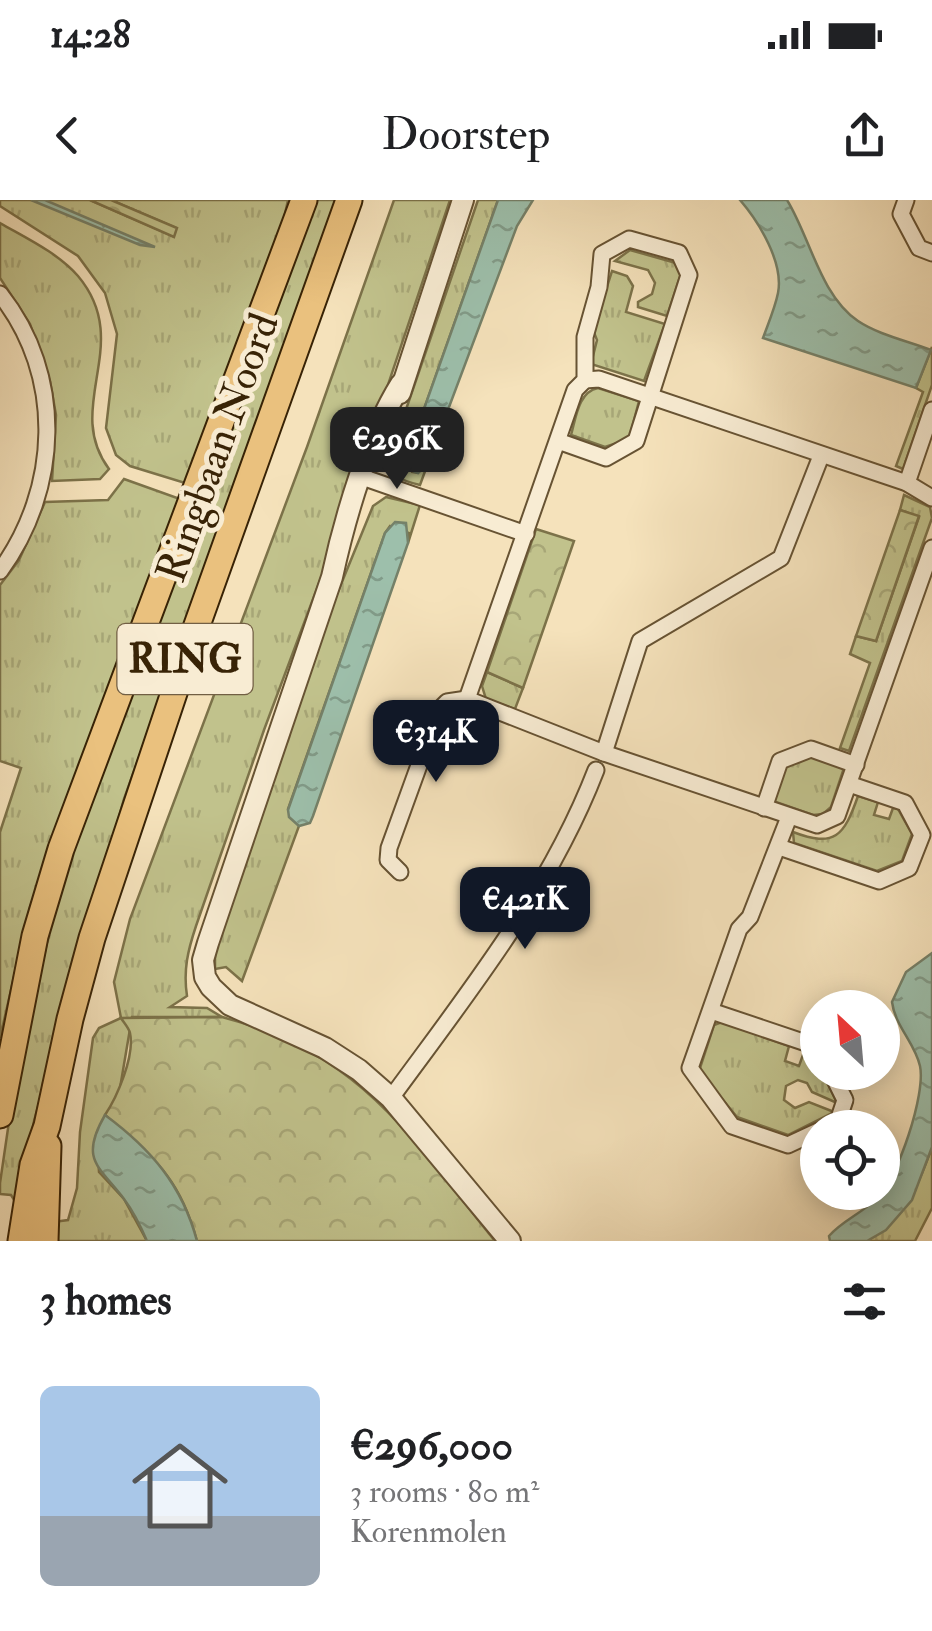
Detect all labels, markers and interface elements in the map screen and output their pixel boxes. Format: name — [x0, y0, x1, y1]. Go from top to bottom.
text: 14:28 — [50, 11, 131, 59]
text: Doorstep — [382, 107, 550, 163]
icon: back — [40, 108, 95, 163]
icon: share — [837, 108, 892, 163]
street label: Ringbaan Noord — [145, 306, 291, 590]
pin: €296K — [327, 407, 467, 492]
text: €296K — [352, 419, 442, 459]
road number: RING — [118, 624, 252, 694]
pin: €314K — [366, 700, 506, 785]
text: €314K — [395, 712, 477, 752]
pin: €421K — [455, 867, 595, 952]
text: €421K — [482, 879, 568, 919]
north arrow — [800, 990, 900, 1090]
map controls — [800, 990, 900, 1210]
button: locate — [800, 1110, 900, 1210]
icon: filters — [837, 1274, 892, 1329]
text: 3 homes — [40, 1275, 172, 1327]
text: €296,000 — [350, 1420, 513, 1472]
icon: home — [120, 1426, 240, 1546]
text: 3 rooms · 80 m² — [350, 1472, 539, 1512]
text: Korenmolen — [350, 1512, 507, 1552]

